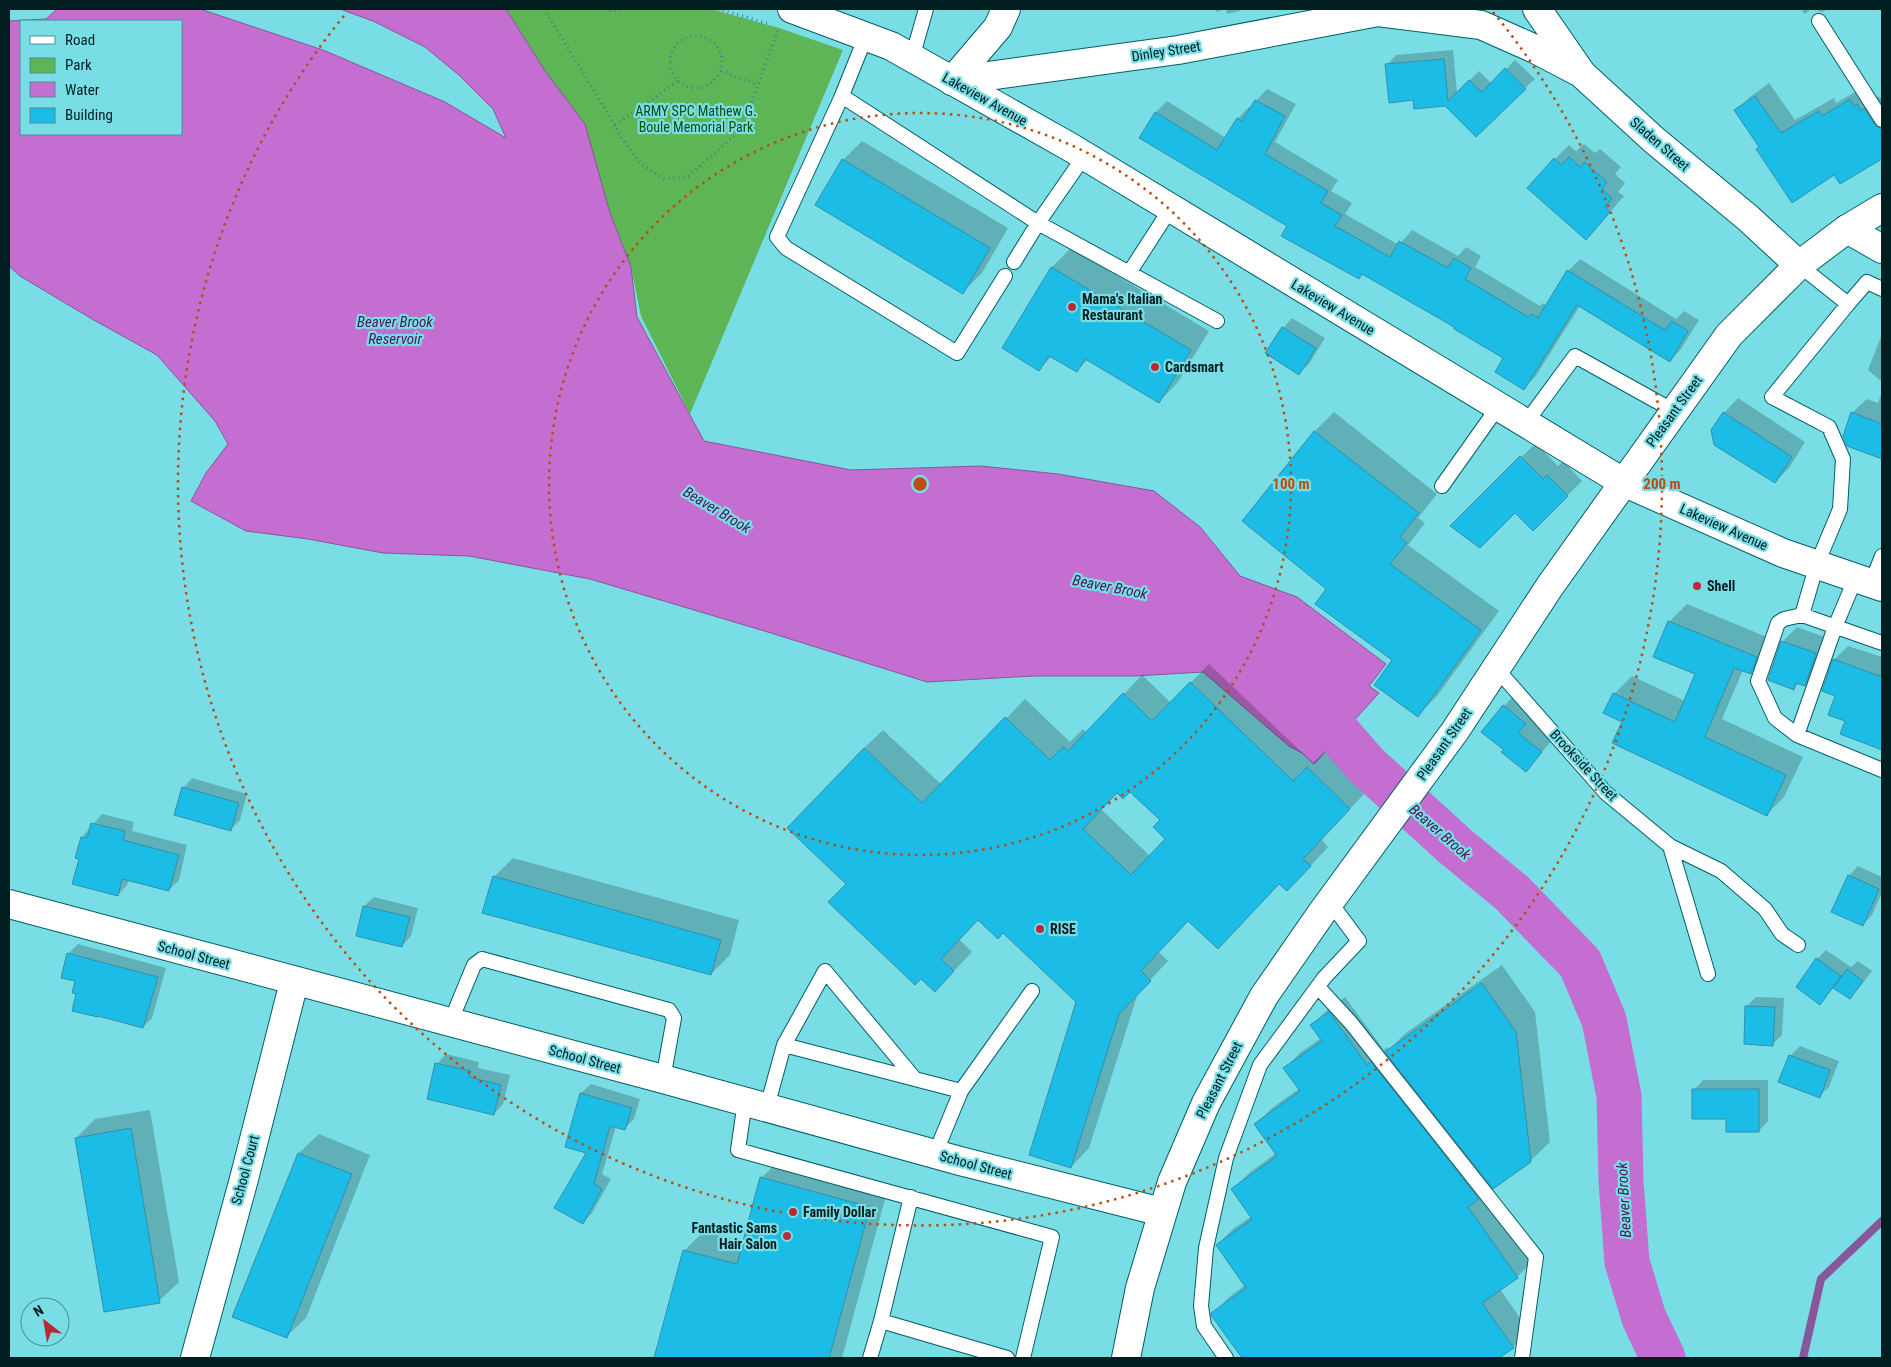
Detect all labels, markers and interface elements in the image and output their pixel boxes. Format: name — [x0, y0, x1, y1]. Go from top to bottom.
legend — [20, 20, 182, 135]
text: Road — [65, 31, 95, 49]
street label: Dinley Street — [1130, 38, 1202, 64]
text: Park — [65, 56, 92, 74]
street label: Lakeview Avenue — [940, 69, 1031, 129]
text: Water — [65, 81, 100, 99]
park label: ARMY SPC Mathew G. Boule Memorial Park — [635, 103, 757, 135]
text: Building — [65, 106, 113, 124]
street label: Sladen Street — [1627, 114, 1693, 174]
street label: Lakeview Avenue — [1288, 276, 1378, 338]
place label: Mama's Italian Restaurant — [1082, 291, 1163, 323]
marker: Mama's Italian Restaurant — [1066, 301, 1078, 313]
water label: Beaver Brook Reservoir — [357, 313, 433, 348]
place label: Cardsmart — [1165, 359, 1224, 375]
marker: Cardsmart — [1149, 361, 1161, 373]
street label: Pleasant Street — [1643, 372, 1705, 450]
centre of rings — [911, 475, 929, 493]
text: 100 m — [1272, 475, 1310, 493]
text: 200 m — [1643, 475, 1681, 493]
water label: Beaver Brook — [680, 483, 754, 537]
street label: Lakeview Avenue — [1678, 500, 1771, 554]
water label: Beaver Brook — [1071, 571, 1149, 603]
place label: Shell — [1707, 578, 1735, 594]
marker: Shell — [1691, 580, 1703, 592]
street label: Pleasant Street — [1413, 705, 1475, 783]
street label: Brookside Street — [1547, 726, 1621, 804]
water label: Beaver Brook — [1405, 800, 1475, 864]
place label: RISE — [1050, 921, 1076, 937]
marker: RISE — [1034, 923, 1046, 935]
street label: School Street — [156, 938, 232, 972]
street label: Pleasant Street — [1193, 1039, 1245, 1121]
street label: School Street — [547, 1042, 623, 1076]
street label: School Court — [228, 1133, 262, 1207]
street label: School Street — [938, 1148, 1014, 1182]
water label: Beaver Brook — [1613, 1161, 1635, 1238]
place label: Family Dollar — [803, 1204, 876, 1220]
marker: Family Dollar — [787, 1206, 799, 1218]
place label: Fantastic Sams Hair Salon — [691, 1220, 777, 1252]
marker: Fantastic Sams Hair Salon — [781, 1230, 793, 1242]
north arrow — [20, 1297, 70, 1347]
text: N — [31, 1302, 46, 1320]

